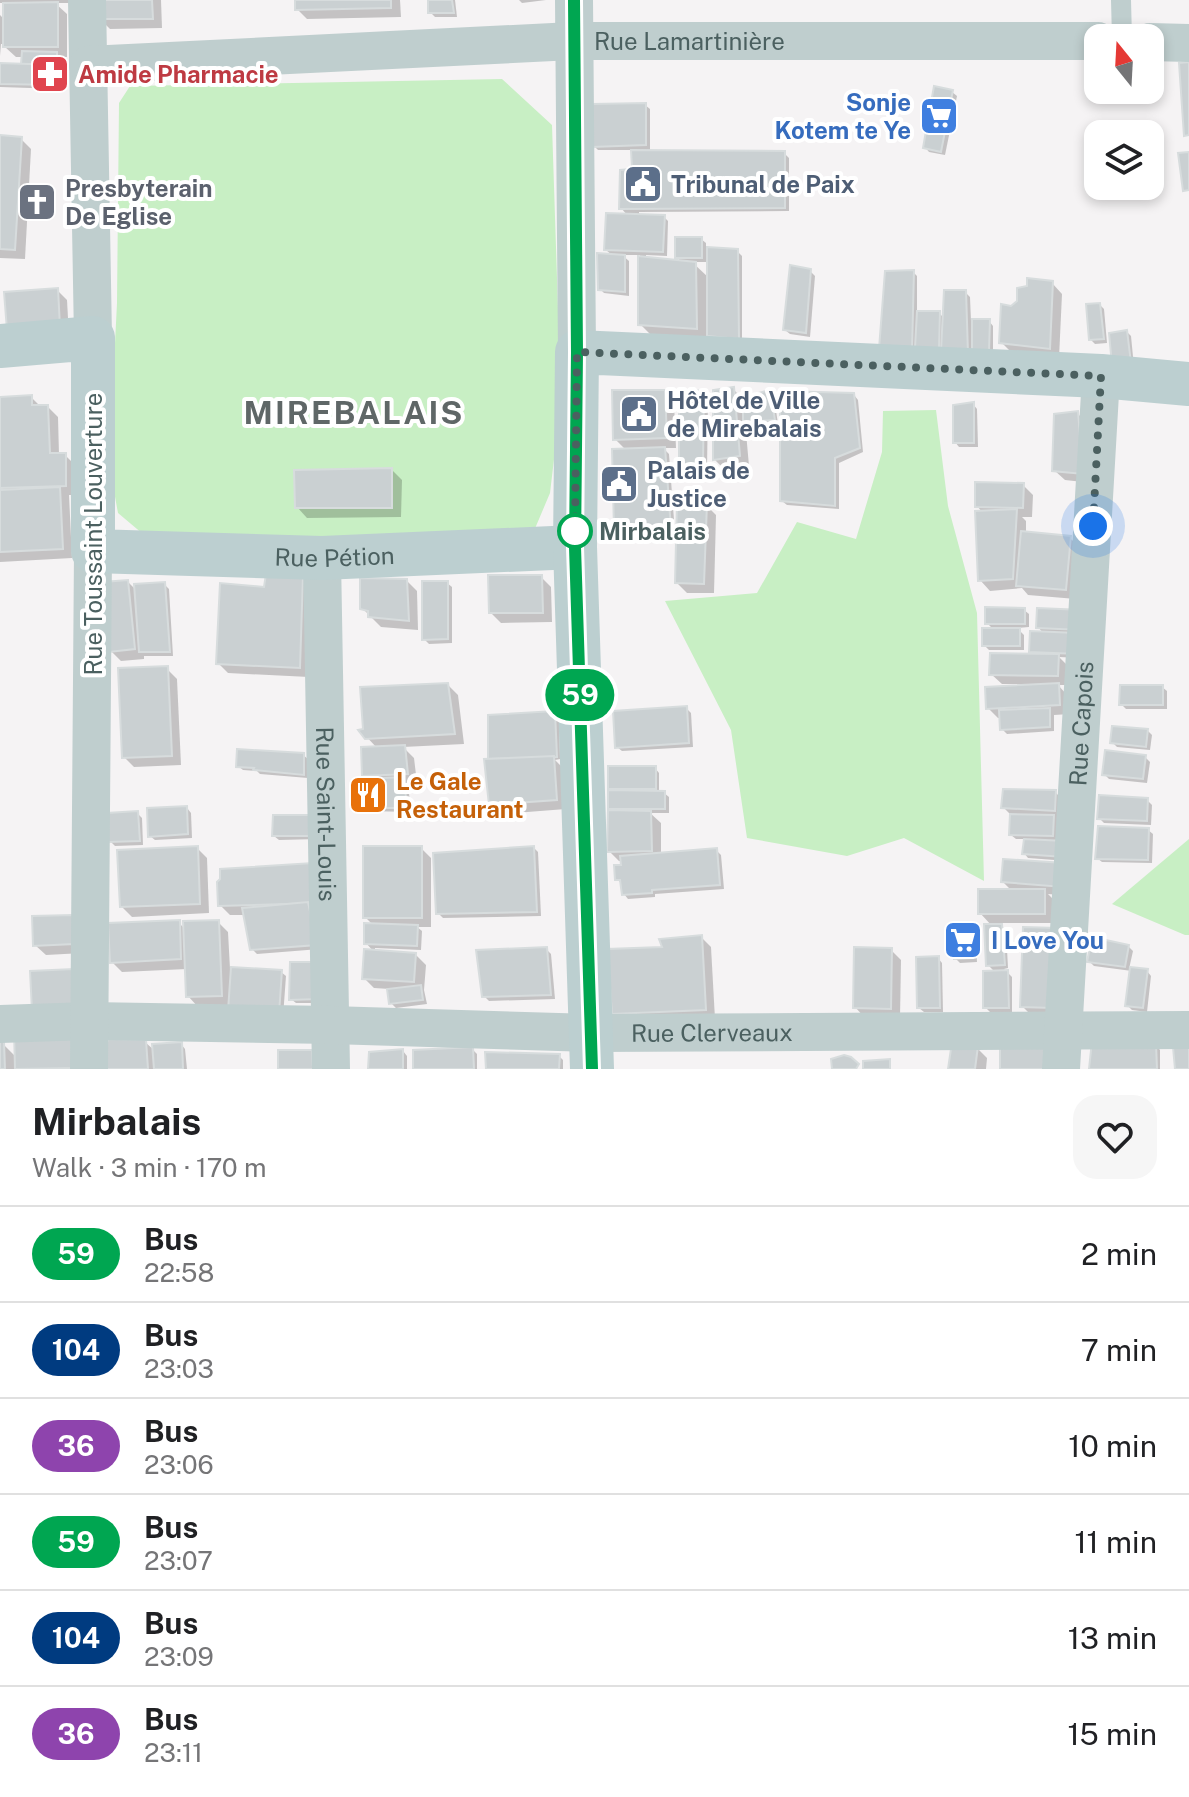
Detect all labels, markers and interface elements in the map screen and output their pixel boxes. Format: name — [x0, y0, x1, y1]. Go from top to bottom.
north arrow — [1084, 24, 1164, 104]
map controls — [1084, 24, 1164, 200]
street label: Rue Lamartinière — [594, 27, 785, 55]
pharmacy icon: Amide Pharmacie — [29, 53, 71, 95]
place label: Amide Pharmacie — [78, 60, 279, 88]
place label: Sonje Kotem te Ye — [774, 88, 911, 144]
supermarket icon: Sonje Kotem te Ye — [918, 95, 960, 137]
button: layers — [1084, 120, 1164, 200]
public building icon: Tribunal de Paix — [622, 163, 664, 205]
place label: Tribunal de Paix — [671, 170, 855, 198]
place label: Presbyterain De Eglise — [65, 174, 213, 230]
church icon: Presbyterain De Eglise — [16, 181, 58, 223]
place label: Hôtel de Ville de Mirebalais — [667, 386, 822, 442]
street label: Rue Toussaint Louverture — [79, 393, 107, 675]
public building icon: Hôtel de Ville de Mirebalais — [618, 393, 660, 435]
district label: MIREBALAIS — [244, 394, 464, 431]
place label: Palais de Justice — [647, 456, 750, 512]
public building icon: Palais de Justice — [598, 463, 640, 505]
your location — [1073, 506, 1113, 546]
marker: Mirbalais — [558, 514, 592, 548]
place label: Mirbalais — [599, 517, 706, 545]
street label: Rue Pétion — [274, 541, 395, 572]
street label: Rue Capois — [1063, 660, 1099, 787]
line badge: 59 — [544, 669, 616, 721]
text: 59 — [561, 678, 599, 711]
street label: Rue Saint-Louis — [311, 726, 342, 902]
place label: Le Gale Restaurant — [396, 767, 524, 823]
restaurant icon: Le Gale Restaurant — [347, 774, 389, 816]
supermarket icon: I Love You — [942, 919, 984, 961]
place label: I Love You — [991, 926, 1104, 954]
street label: Rue Clerveaux — [631, 1018, 793, 1047]
button: heart — [1073, 1095, 1157, 1179]
text: Mirbalais — [32, 1099, 201, 1144]
text: Walk · 3 min · 170 m — [32, 1152, 266, 1183]
text: Bus — [144, 1221, 198, 1257]
text: 2 min — [1081, 1236, 1157, 1272]
text: 59 — [57, 1237, 95, 1270]
text: 22:58 — [144, 1257, 214, 1288]
text: Bus — [144, 1317, 198, 1353]
text: 7 min — [1081, 1332, 1157, 1368]
text: 104 — [52, 1333, 100, 1366]
text: 23:03 — [144, 1353, 214, 1384]
text: Bus — [144, 1413, 198, 1449]
text: 10 min — [1068, 1428, 1157, 1464]
text: 36 — [57, 1429, 95, 1462]
text: 23:06 — [144, 1449, 214, 1480]
text: Bus — [144, 1509, 198, 1545]
text: 11 min — [1074, 1524, 1157, 1560]
text: 59 — [57, 1525, 95, 1558]
text: 23:07 — [144, 1545, 213, 1576]
text: Bus — [144, 1605, 198, 1641]
text: 13 min — [1068, 1620, 1157, 1656]
text: 104 — [52, 1621, 100, 1654]
text: 23:09 — [144, 1641, 214, 1672]
text: Bus — [144, 1701, 198, 1737]
text: 15 min — [1067, 1716, 1157, 1752]
text: 36 — [57, 1717, 95, 1750]
text: 23:11 — [144, 1737, 203, 1768]

